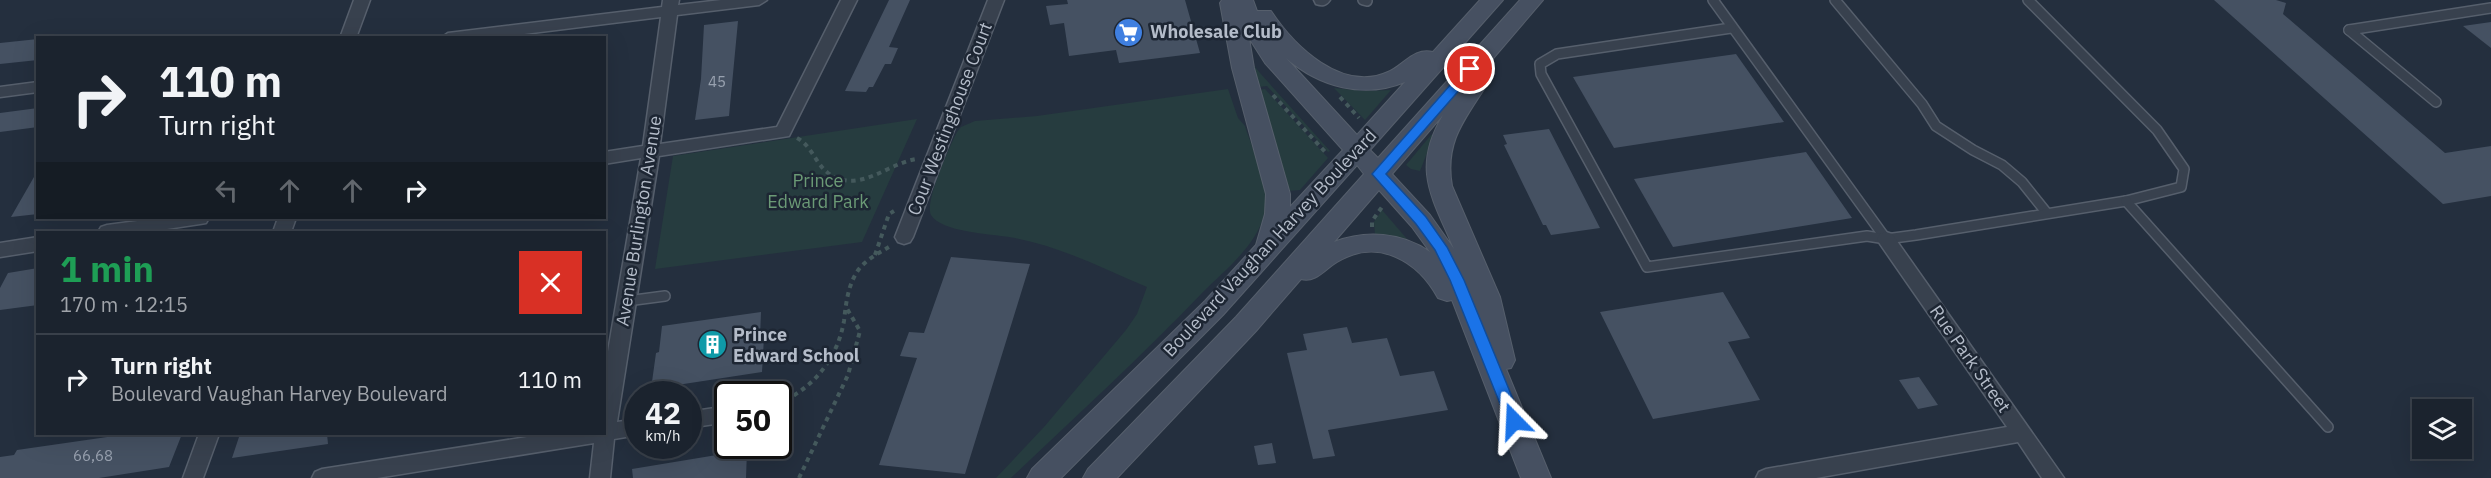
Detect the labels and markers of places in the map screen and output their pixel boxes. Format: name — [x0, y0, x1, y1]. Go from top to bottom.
supermarket icon: Wholesale Club — [1113, 16, 1145, 48]
place label: Wholesale Club — [1150, 20, 1282, 43]
pin — [1444, 43, 1495, 94]
place label: Prince Edward School — [733, 323, 860, 367]
building icon: Prince Edward School — [696, 329, 728, 361]

